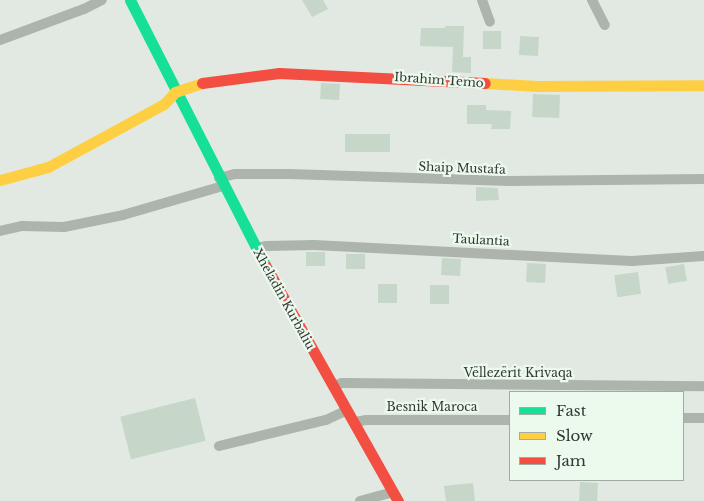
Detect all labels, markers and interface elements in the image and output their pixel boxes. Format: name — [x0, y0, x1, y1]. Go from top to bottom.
street label: Ibrahim Temo — [394, 70, 484, 90]
street label: Shaip Mustafa — [418, 159, 506, 177]
street label: Taulantia — [452, 231, 510, 249]
street label: Xheladin Kurbaliu — [250, 246, 318, 352]
street label: Vëllezërit Krivaqa — [464, 366, 572, 380]
legend — [509, 391, 684, 481]
street label: Besnik Maroca — [387, 400, 477, 414]
text: Fast — [556, 401, 586, 420]
text: Slow — [556, 426, 593, 445]
text: Jam — [556, 451, 586, 470]

